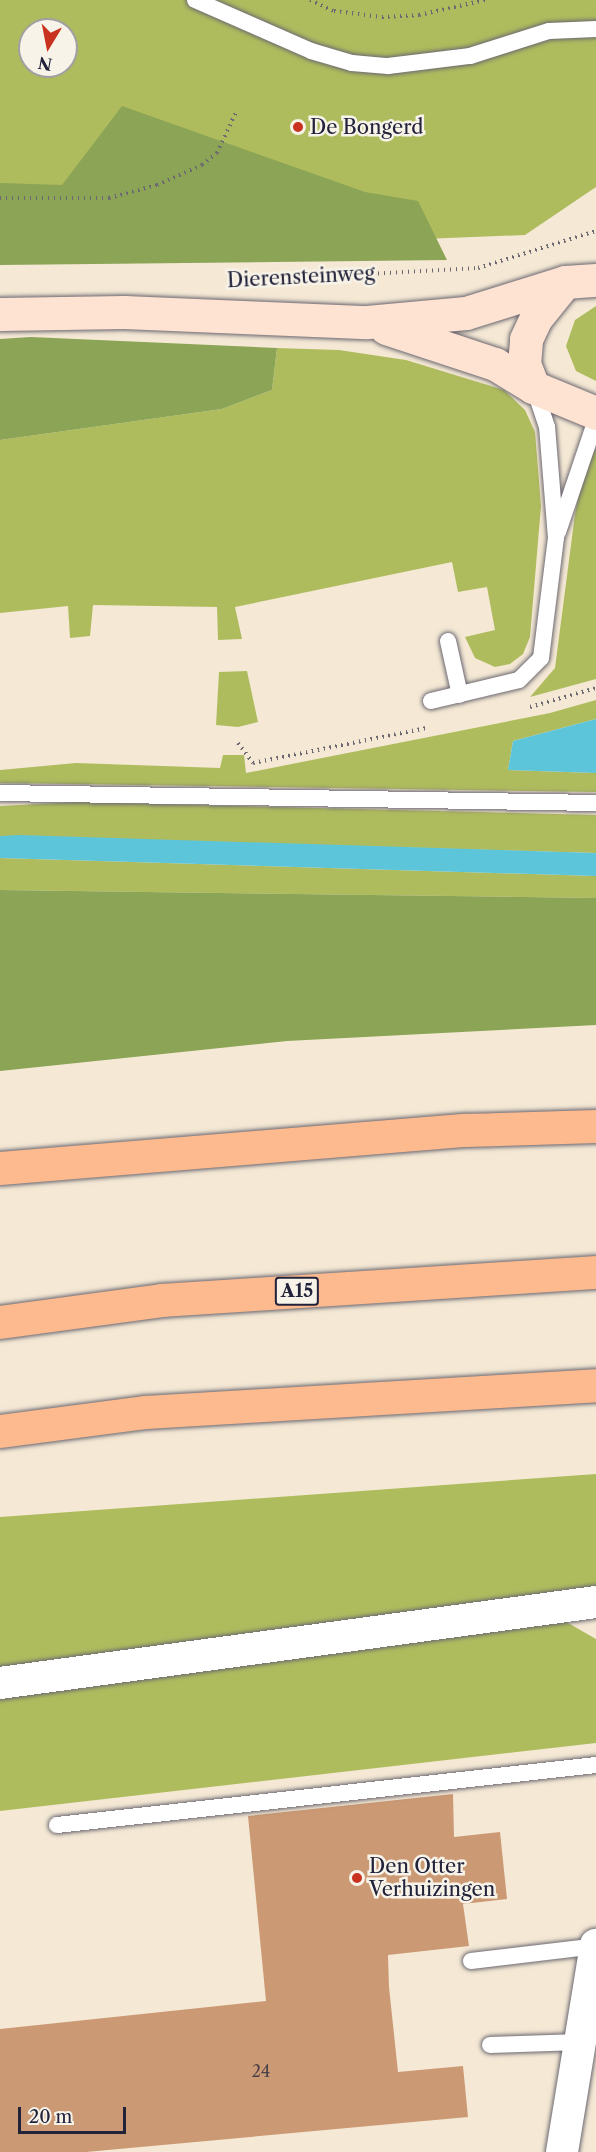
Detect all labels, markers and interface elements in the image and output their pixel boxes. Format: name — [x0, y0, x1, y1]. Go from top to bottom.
north arrow — [18, 18, 78, 78]
text: N — [37, 53, 54, 75]
place label: De Bongerd — [310, 115, 423, 139]
marker: De Bongerd — [291, 120, 305, 134]
street label: Dierensteinweg — [226, 261, 376, 293]
road number: A15 — [274, 1276, 320, 1306]
place label: Den Otter Verhuizingen — [369, 1854, 495, 1901]
marker: Den Otter Verhuizingen — [350, 1871, 364, 1885]
house number: 24 — [252, 2061, 270, 2081]
scale bar — [21, 2095, 129, 2133]
text: 20 m — [29, 2106, 72, 2128]

